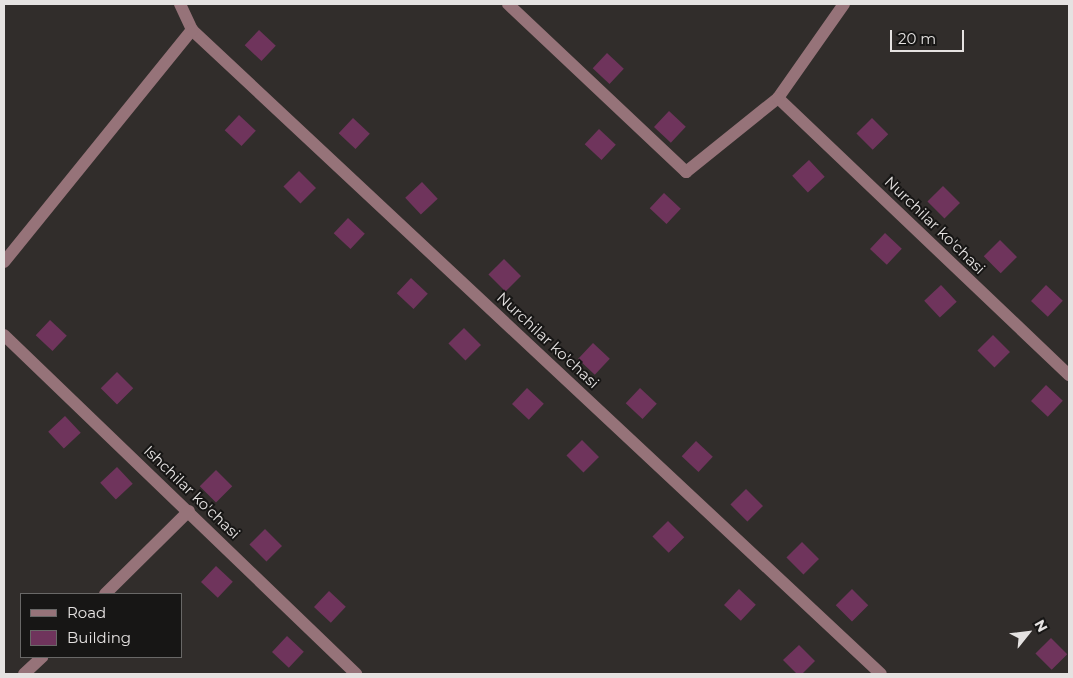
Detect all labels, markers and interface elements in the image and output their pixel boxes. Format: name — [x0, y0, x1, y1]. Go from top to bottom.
scale bar — [893, 20, 967, 52]
text: 20 m — [898, 29, 936, 48]
street label: Nurchilar ko'chasi — [881, 172, 989, 278]
street label: Nurchilar ko'chasi — [493, 288, 603, 392]
street label: Ishchilar ko'chasi — [140, 442, 244, 542]
legend — [20, 593, 182, 658]
text: Road — [67, 603, 106, 622]
north arrow — [1003, 608, 1053, 658]
text: N — [1031, 616, 1052, 635]
text: Building — [67, 628, 131, 647]

